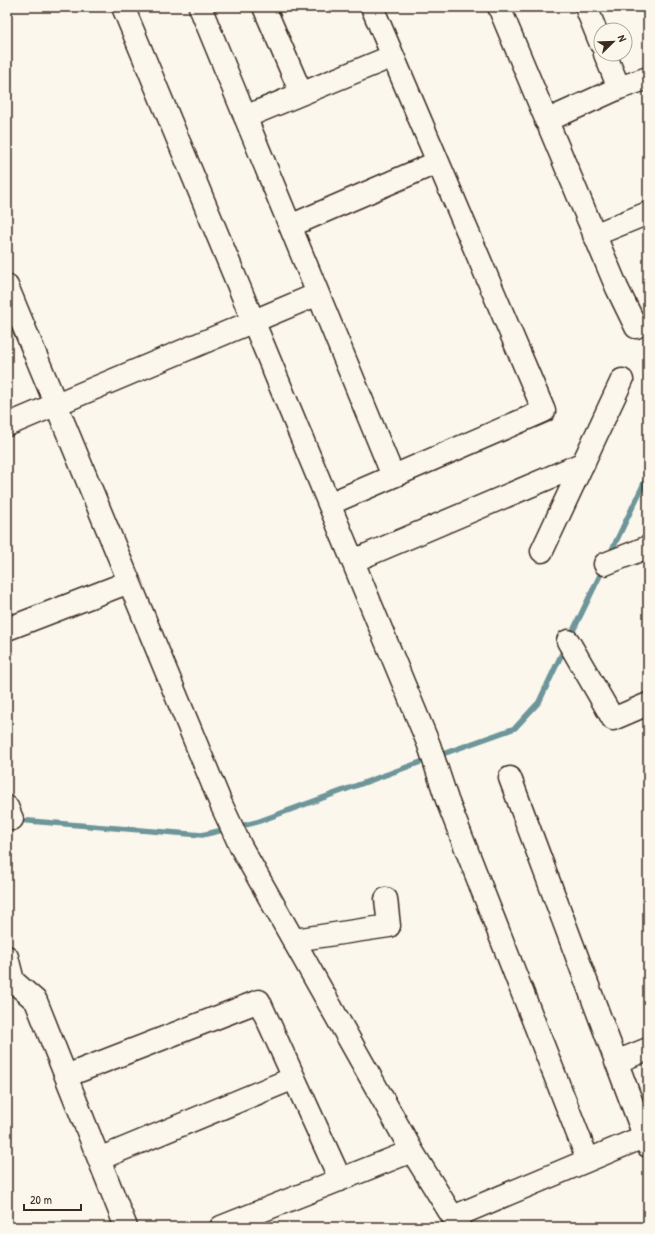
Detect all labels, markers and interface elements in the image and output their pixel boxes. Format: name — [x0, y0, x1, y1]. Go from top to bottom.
north arrow — [593, 22, 633, 62]
text: N — [615, 33, 630, 44]
scale bar — [24, 1186, 81, 1212]
text: 20 m — [30, 1191, 52, 1208]

